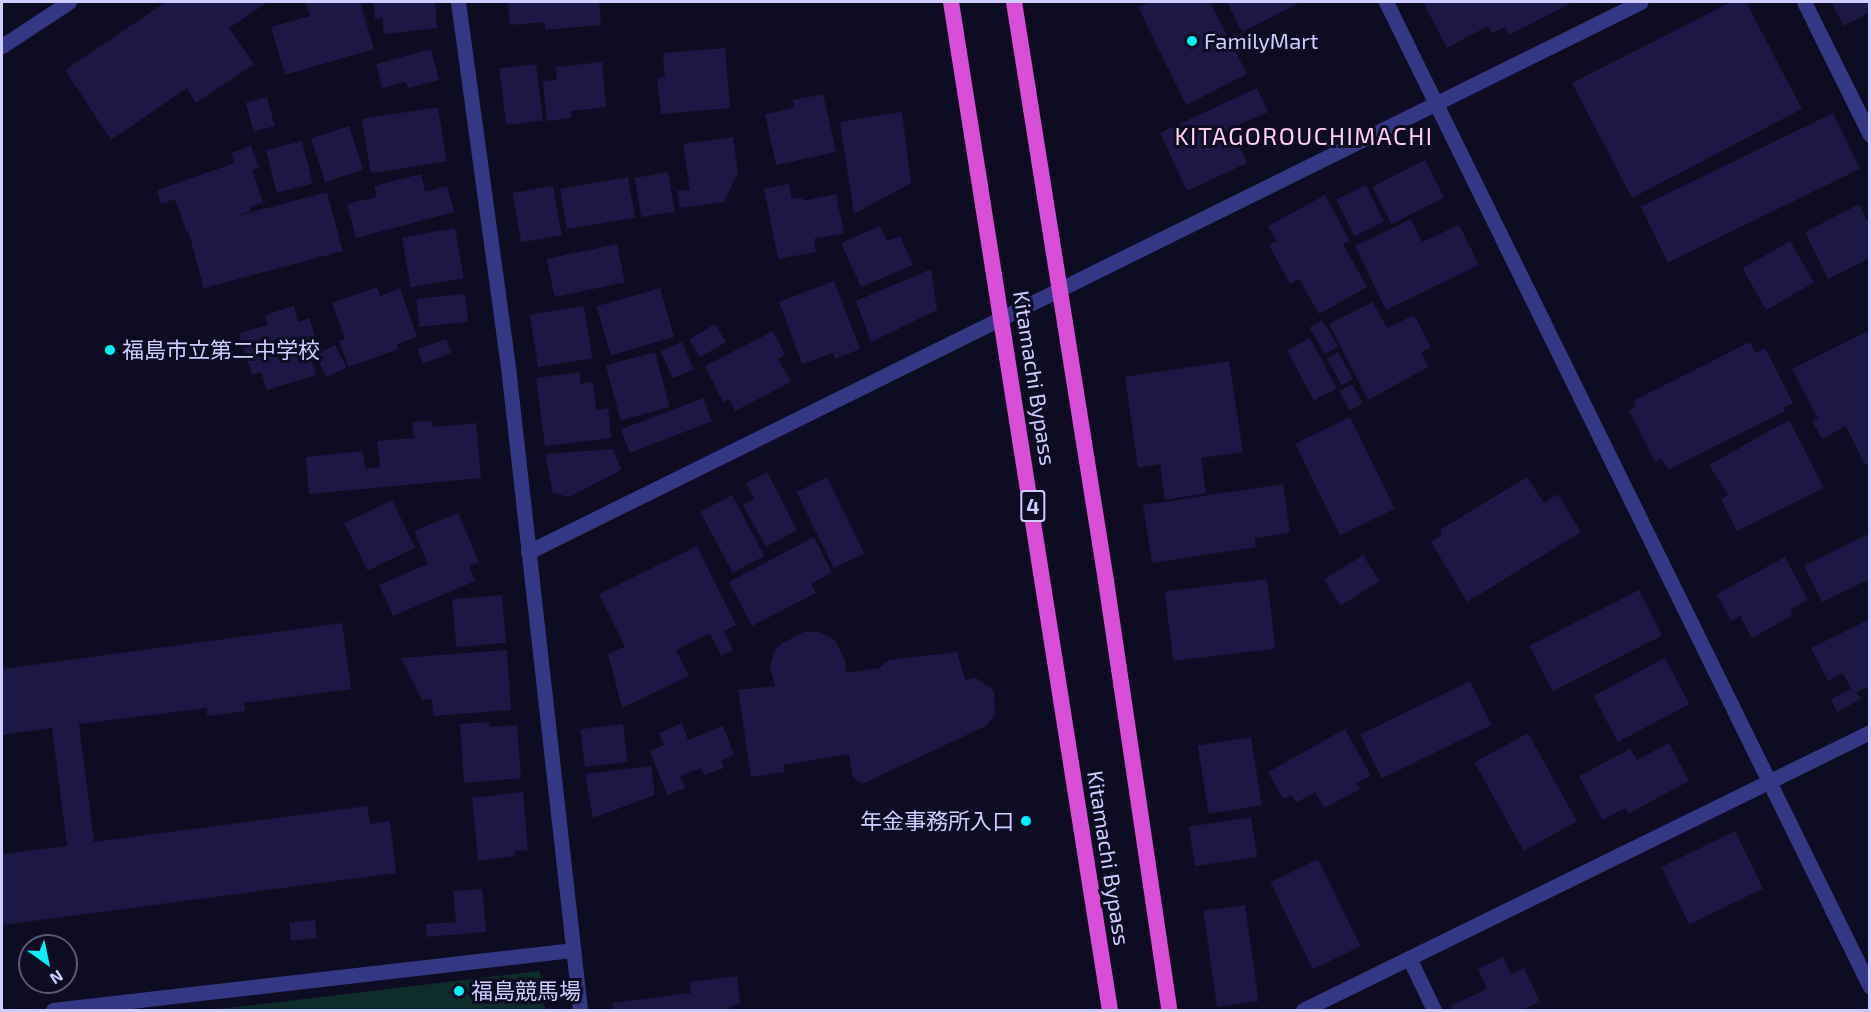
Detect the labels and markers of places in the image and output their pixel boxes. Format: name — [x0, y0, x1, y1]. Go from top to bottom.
place label: FamilyMart — [1204, 28, 1318, 54]
marker: FamilyMart — [1185, 34, 1199, 48]
place label: 福島市立第二中学校 — [122, 337, 320, 363]
marker: 福島市立第二中学校 — [103, 343, 117, 357]
place label: 年金事務所入口 — [860, 808, 1014, 834]
marker: 年金事務所入口 — [1019, 814, 1033, 828]
place label: 福島競馬場 — [471, 978, 581, 1004]
marker: 福島競馬場 — [452, 984, 466, 998]

